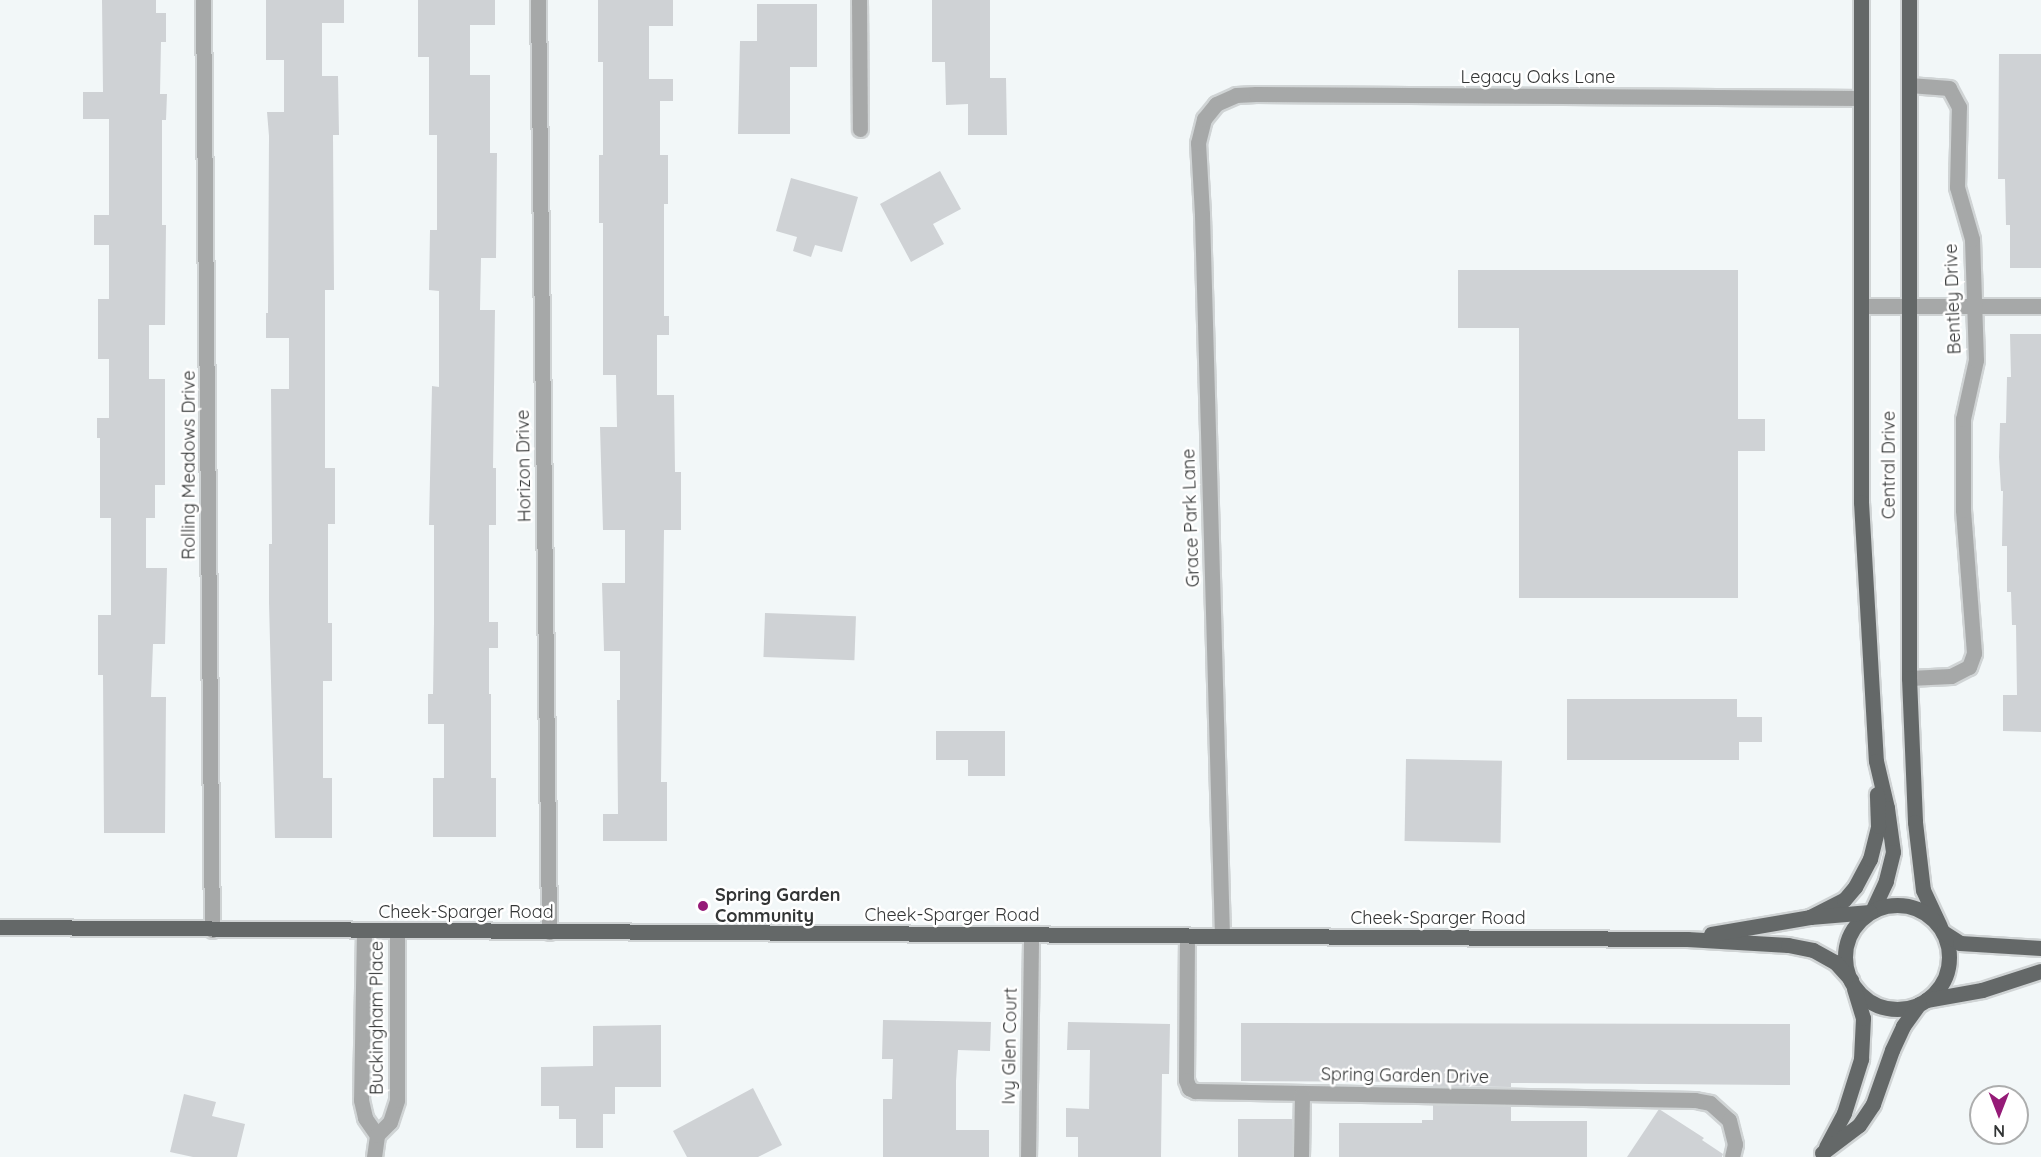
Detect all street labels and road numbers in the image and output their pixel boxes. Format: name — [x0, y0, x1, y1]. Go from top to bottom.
street label: Legacy Oaks Lane — [1461, 66, 1615, 88]
street label: Bentley Drive — [1940, 243, 1966, 355]
street label: Rolling Meadows Drive — [178, 370, 200, 560]
street label: Horizon Drive — [512, 410, 536, 522]
street label: Central Drive — [1878, 411, 1900, 519]
street label: Grace Park Lane — [1178, 448, 1204, 588]
street label: Cheek-Sparger Road — [378, 901, 554, 923]
street label: Cheek-Sparger Road — [864, 904, 1040, 926]
street label: Cheek-Sparger Road — [1350, 907, 1526, 929]
street label: Buckingham Place — [366, 941, 388, 1095]
street label: Ivy Glen Court — [998, 987, 1022, 1105]
street label: Spring Garden Drive — [1321, 1064, 1489, 1088]

